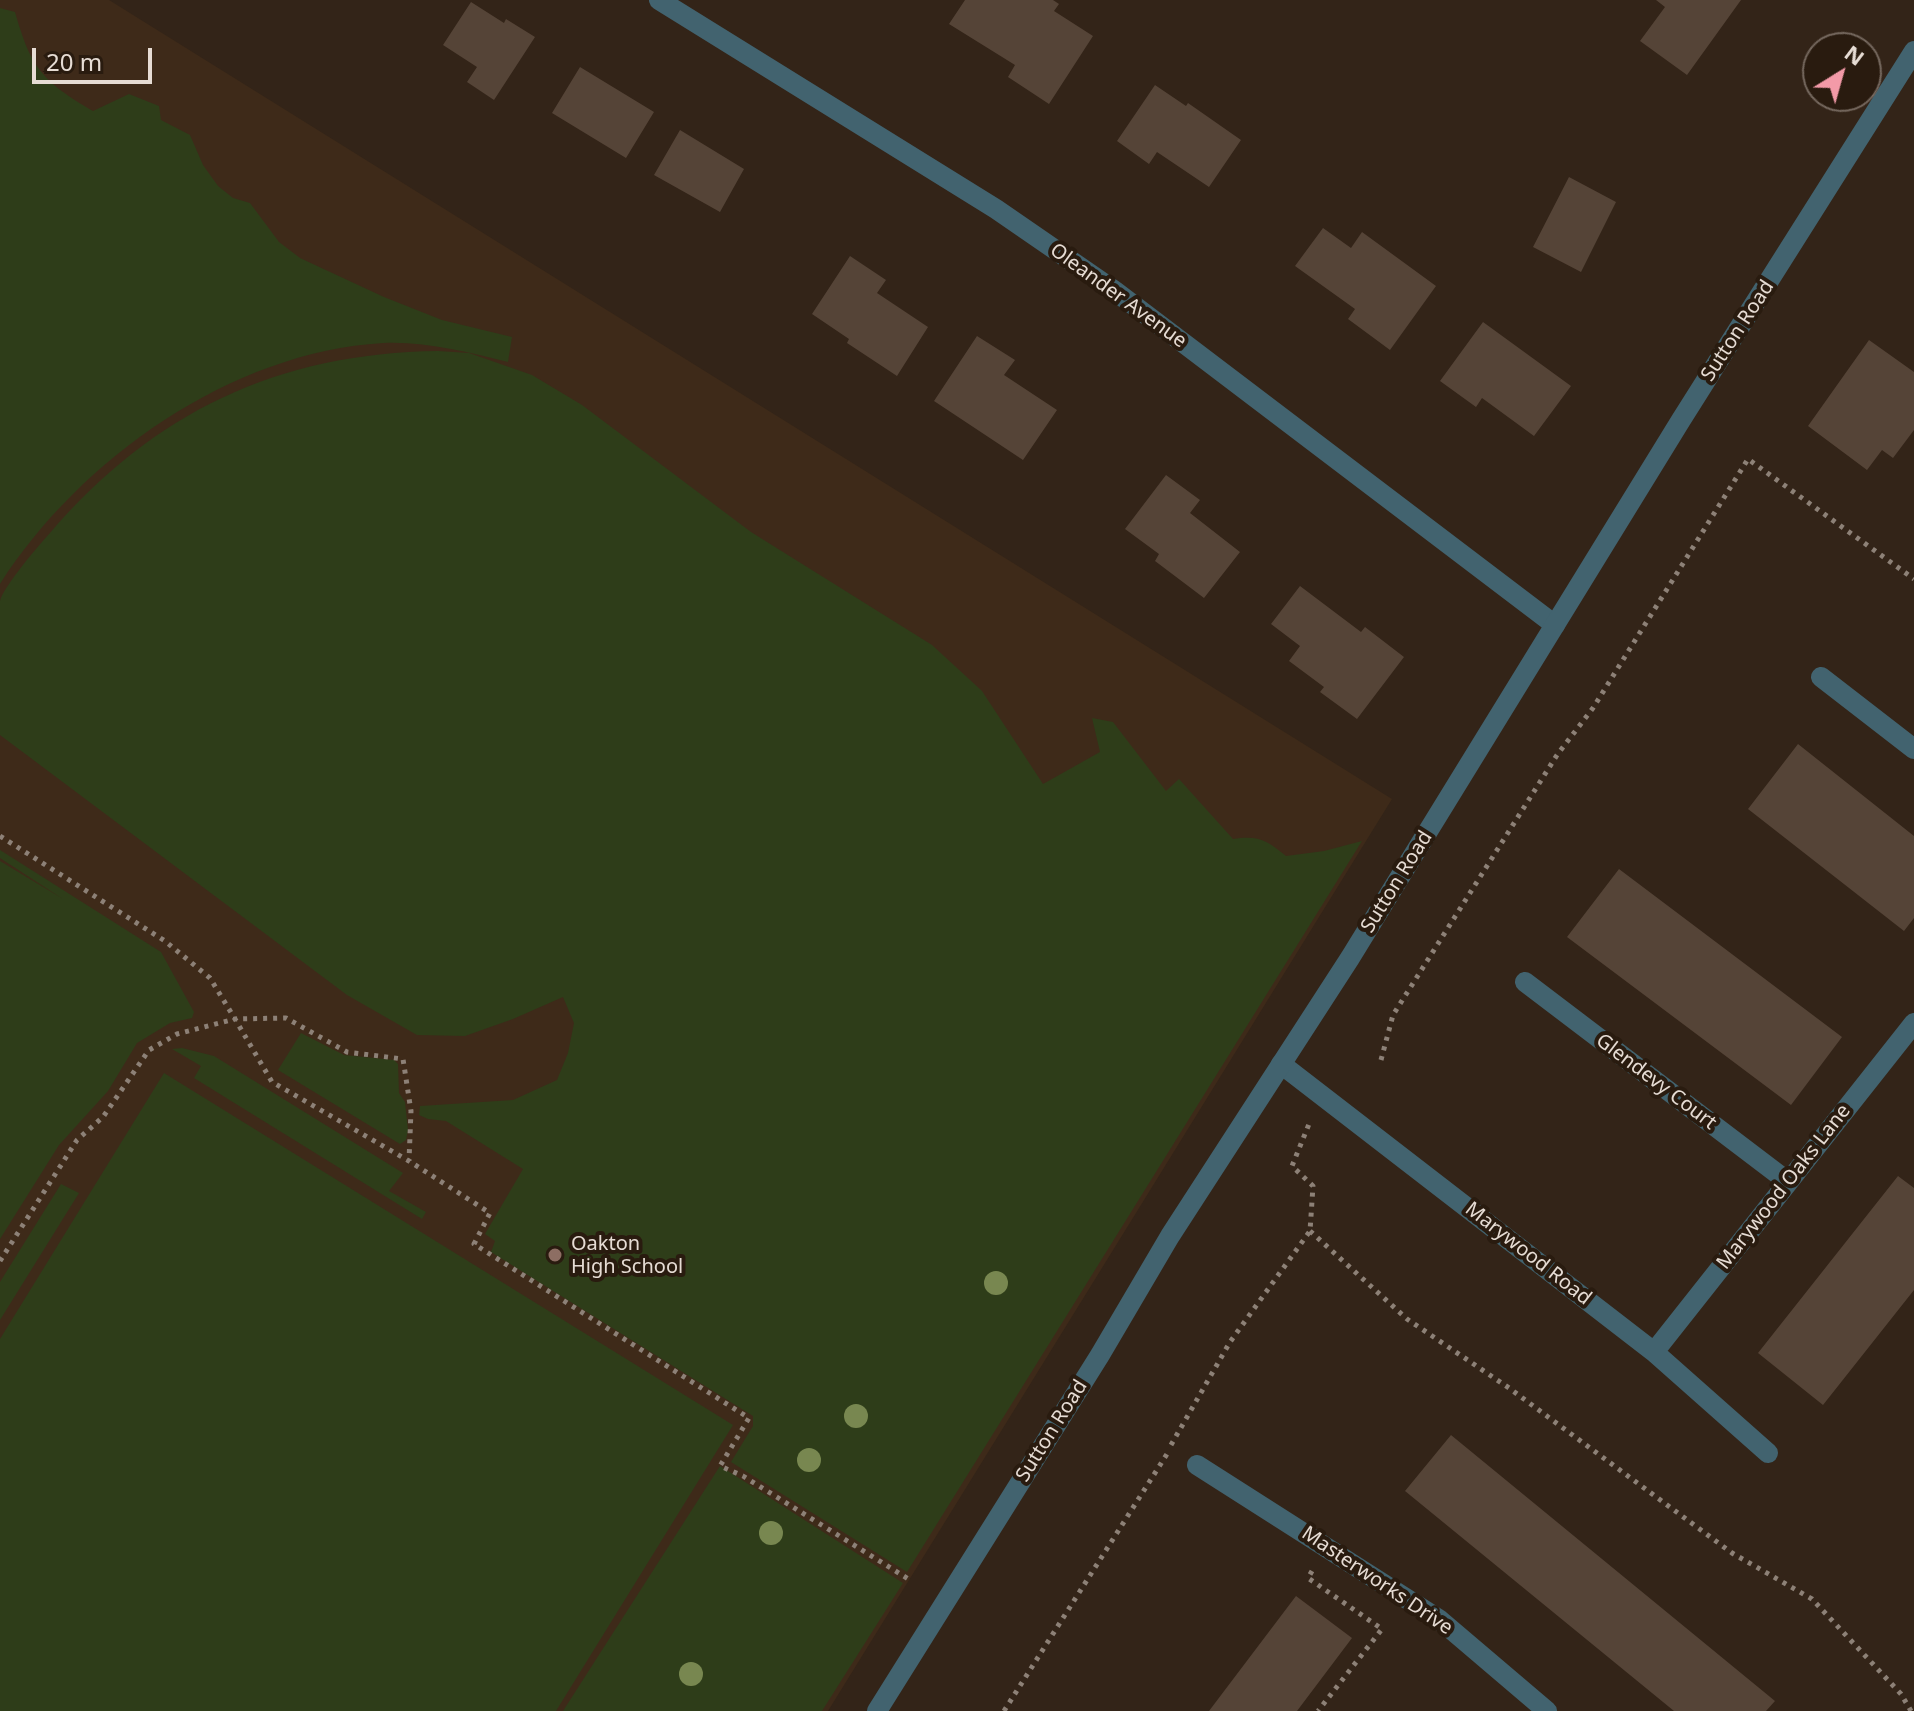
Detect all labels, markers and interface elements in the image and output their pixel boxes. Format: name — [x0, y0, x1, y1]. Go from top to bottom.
scale bar — [36, 32, 156, 82]
north arrow — [1802, 32, 1882, 112]
text: N — [1839, 37, 1871, 72]
text: 20 m — [46, 45, 102, 78]
street label: Oleander Avenue — [1045, 238, 1191, 354]
street label: Sutton Road — [1696, 276, 1780, 386]
street label: Sutton Road — [1356, 827, 1438, 937]
street label: Glendevy Court — [1591, 1029, 1721, 1135]
street label: Marywood Oaks Lane — [1712, 1100, 1856, 1274]
street label: Marywood Road — [1460, 1197, 1596, 1311]
place label: Oakton High School — [571, 1232, 683, 1279]
marker: Oakton High School — [546, 1246, 564, 1264]
street label: Sutton Road — [1011, 1376, 1093, 1486]
street label: Masterworks Drive — [1297, 1522, 1457, 1640]

